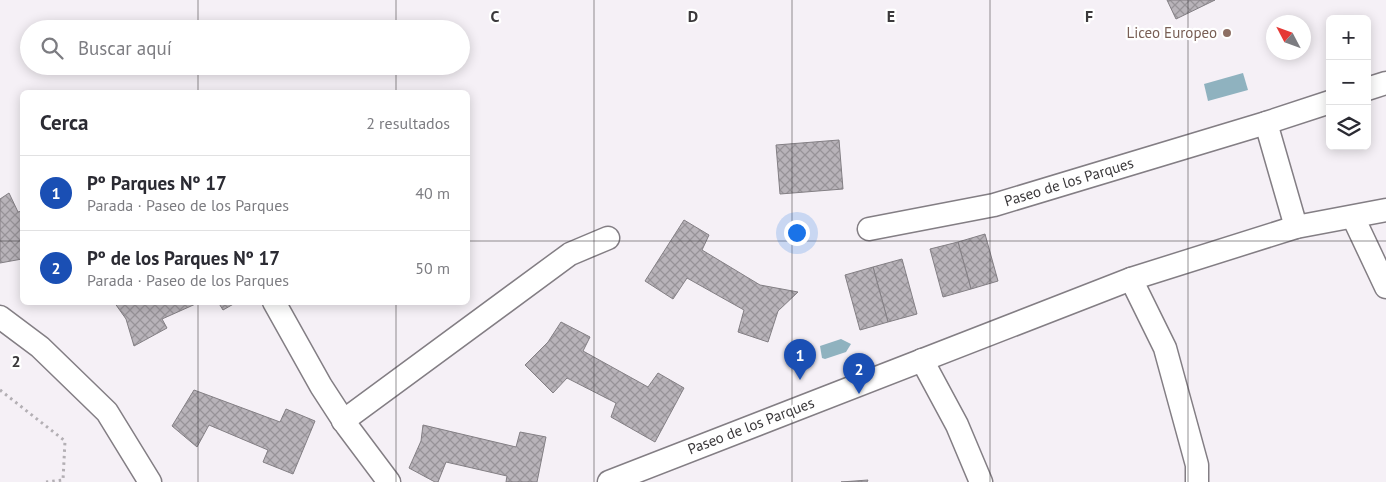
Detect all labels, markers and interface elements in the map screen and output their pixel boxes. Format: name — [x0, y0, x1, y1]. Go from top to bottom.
text: C — [491, 6, 500, 26]
text: D — [688, 6, 698, 26]
text: E — [887, 6, 895, 26]
text: F — [1085, 6, 1093, 26]
north arrow — [1266, 15, 1311, 60]
map controls — [1326, 15, 1371, 150]
button: + — [1326, 15, 1371, 60]
search box — [20, 20, 470, 75]
place label: Liceo Europeo — [1126, 23, 1217, 42]
marker: Liceo Europeo — [1221, 27, 1233, 39]
icon: search — [38, 34, 66, 62]
text: Buscar aquí — [78, 36, 172, 60]
button: − — [1326, 60, 1371, 105]
button: layers — [1326, 105, 1371, 150]
text: Cerca — [40, 109, 89, 136]
text: 2 resultados — [366, 113, 450, 133]
street label: Paseo de los Parques — [1002, 153, 1136, 210]
text: Pº Parques Nº 17 — [87, 171, 227, 195]
text: 1 — [51, 183, 61, 203]
text: 40 m — [415, 183, 450, 203]
text: Parada · Paseo de los Parques — [87, 195, 289, 215]
your location — [784, 220, 810, 246]
text: Pº de los Parques Nº 17 — [87, 246, 280, 270]
text: 2 — [51, 258, 61, 278]
text: 50 m — [415, 258, 450, 278]
text: Parada · Paseo de los Parques — [87, 270, 289, 290]
pin: 1 — [784, 339, 816, 380]
text: 2 — [11, 351, 21, 371]
pin: 2 — [843, 353, 875, 394]
street label: Paseo de los Parques — [685, 393, 817, 458]

